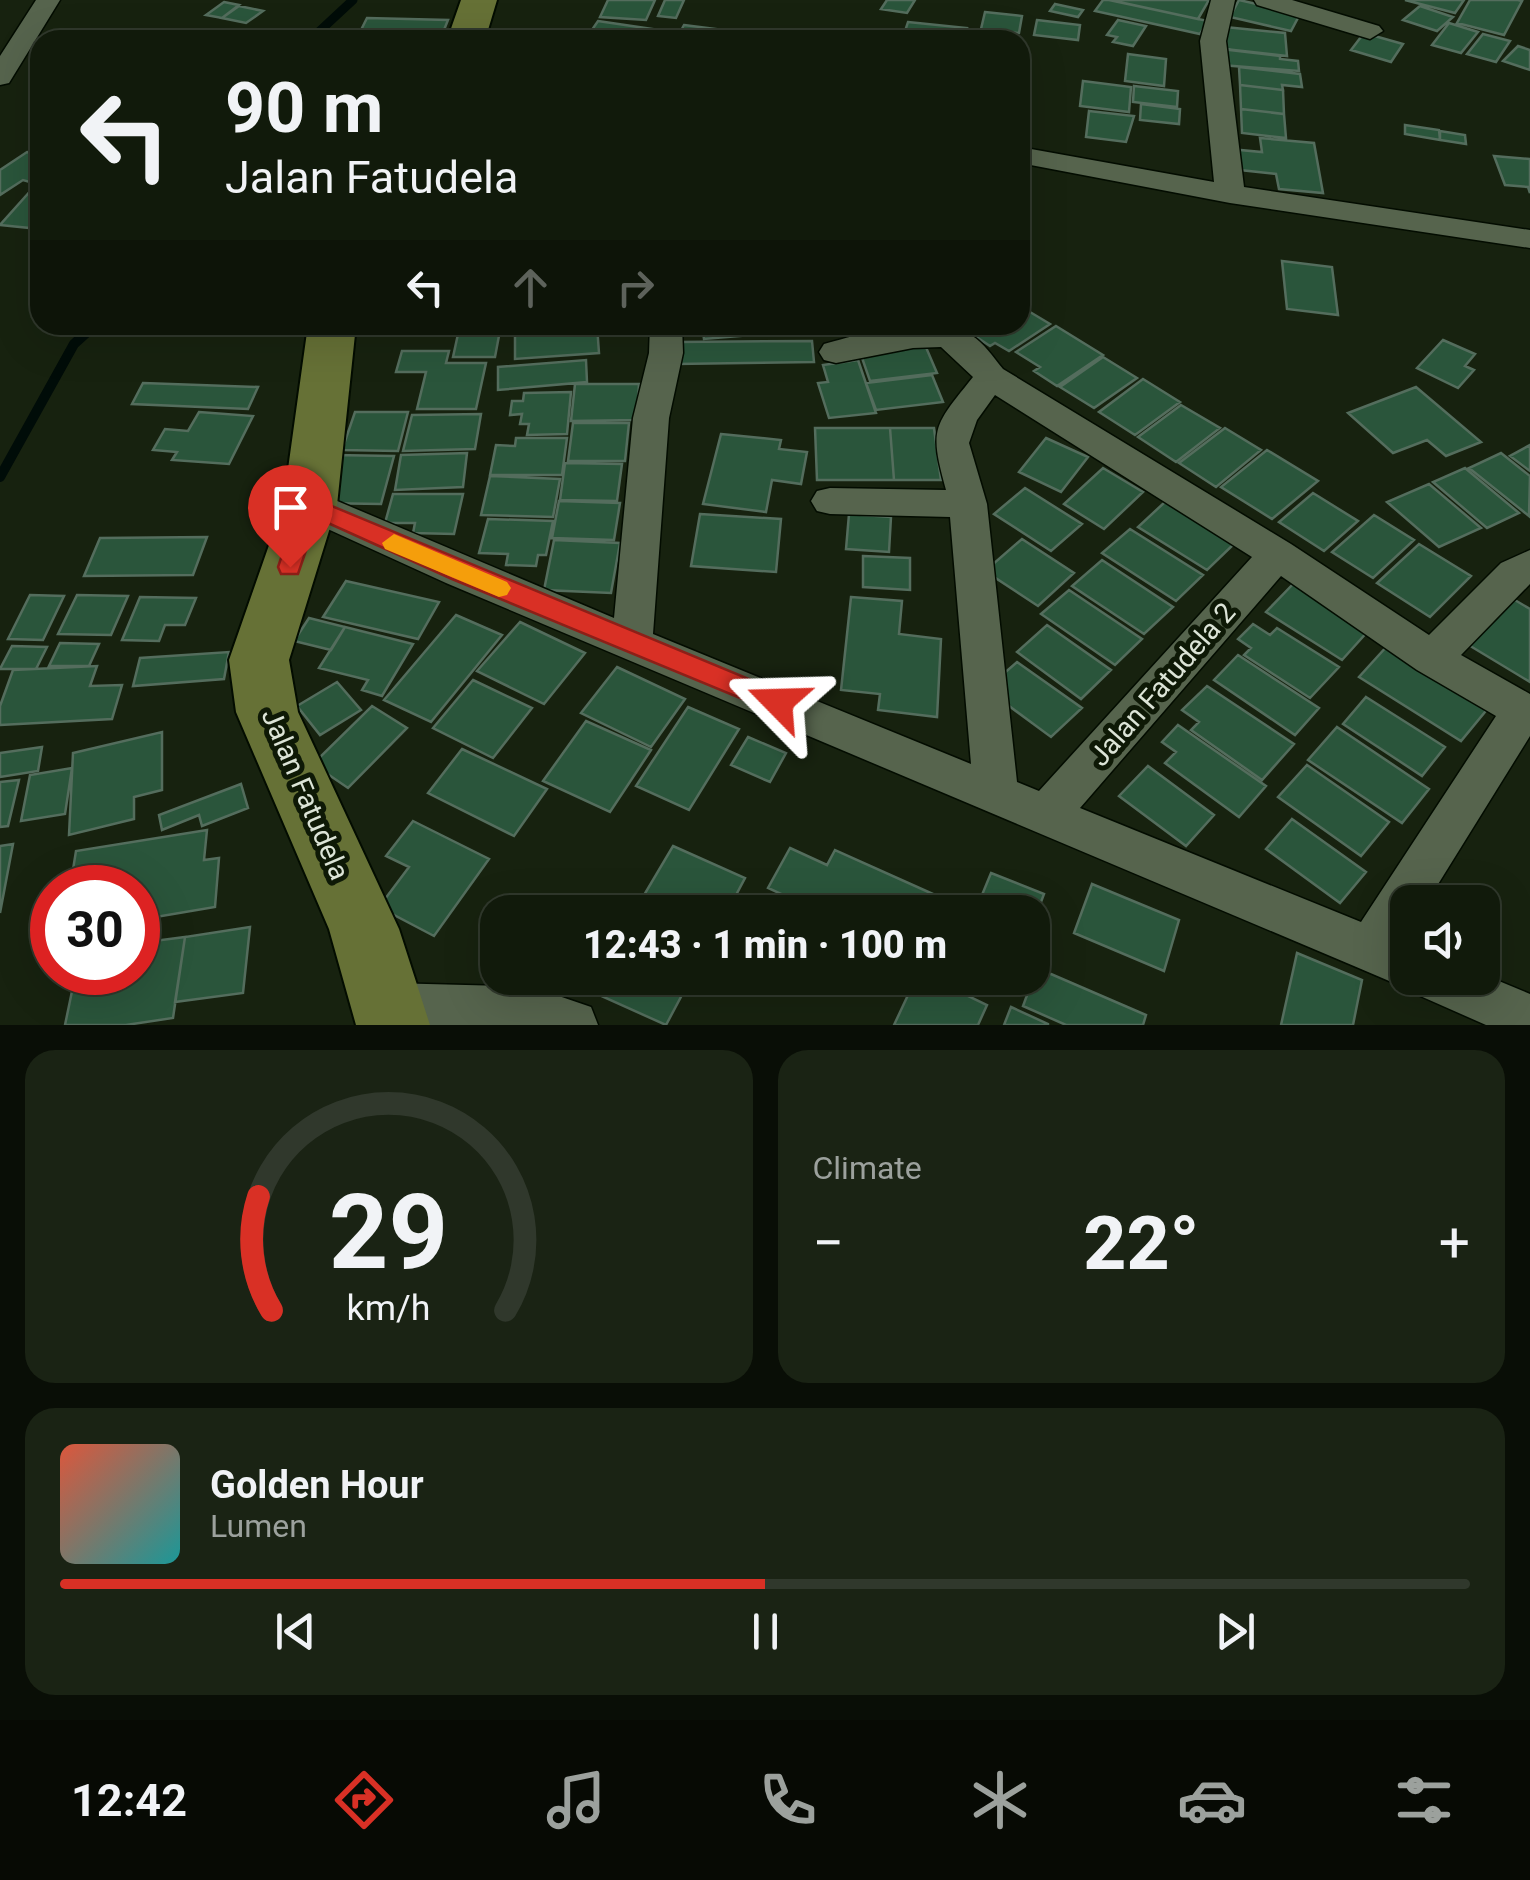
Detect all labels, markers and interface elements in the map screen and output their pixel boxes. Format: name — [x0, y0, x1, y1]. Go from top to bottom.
text: 90 m — [225, 67, 383, 149]
icon: left — [60, 70, 190, 200]
text: Jalan Fatudela — [225, 151, 519, 204]
icon: left — [398, 260, 453, 315]
icon: ahead — [503, 260, 558, 315]
icon: right — [608, 260, 663, 315]
pin — [248, 465, 333, 568]
icon: arrive — [263, 480, 318, 535]
street label: Jalan Fatudela 2 — [1083, 596, 1242, 773]
position arrow — [726, 650, 830, 754]
street label: Jalan Fatudela — [255, 704, 356, 885]
speed limit sign: 30 — [30, 865, 160, 995]
map controls — [1390, 885, 1500, 995]
button: sound — [1390, 885, 1500, 995]
text: 12:43 · 1 min · 100 m — [583, 923, 947, 967]
text: Climate — [813, 1149, 922, 1187]
text: 29 — [329, 1172, 448, 1293]
text: 22° — [1083, 1199, 1199, 1287]
text: − — [813, 1211, 844, 1275]
text: + — [1439, 1211, 1470, 1275]
text: km/h — [347, 1287, 431, 1329]
text: Golden Hour — [210, 1463, 424, 1507]
text: Lumen — [210, 1507, 307, 1545]
icon: previous — [268, 1604, 323, 1659]
icon: pause — [738, 1604, 793, 1659]
icon: next — [1208, 1604, 1263, 1659]
icon: directions — [329, 1765, 399, 1835]
icon: music — [541, 1765, 611, 1835]
icon: phone — [753, 1765, 823, 1835]
icon: climate — [965, 1765, 1035, 1835]
icon: car — [1177, 1765, 1247, 1835]
icon: filters — [1389, 1765, 1459, 1835]
text: 12:42 — [71, 1774, 187, 1827]

